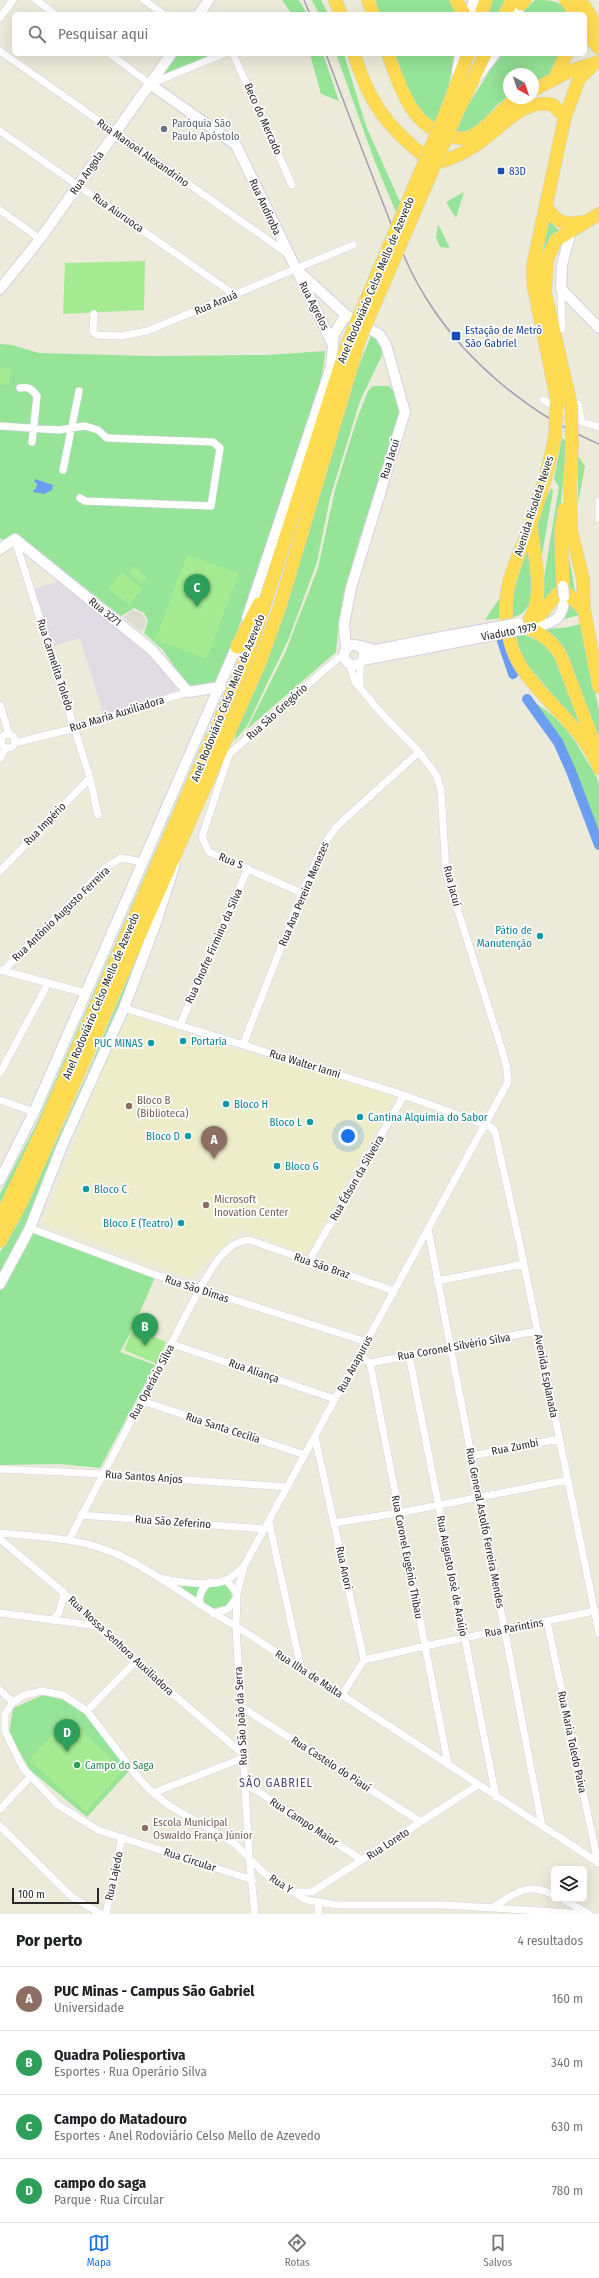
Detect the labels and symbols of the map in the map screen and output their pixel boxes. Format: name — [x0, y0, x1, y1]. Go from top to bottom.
north arrow — [503, 68, 539, 104]
street label: Beco do Mercado — [241, 81, 285, 157]
street label: Rua Manoel Alexandrino — [94, 116, 192, 190]
place label: Paróquia São Paulo Apóstolo — [172, 117, 240, 143]
marker: Paróquia São Paulo Apóstolo — [159, 124, 169, 134]
street label: Rua Angola — [67, 149, 107, 197]
place label: 83D — [509, 165, 526, 178]
marker: 83D — [496, 166, 506, 176]
street label: Rua Andiroba — [246, 177, 284, 237]
street label: Rua Aiuruoca — [90, 191, 146, 235]
street label: Anel Rodoviário Celso Mello de Azevedo — [335, 195, 417, 365]
street label: Rua Agrelos — [296, 279, 332, 333]
street label: Rua Arauá — [192, 288, 240, 318]
place label: Estação de Metrô São Gabriel — [465, 324, 542, 350]
marker: Estação de Metrô São Gabriel — [450, 330, 462, 342]
street label: Rua Jacuí — [378, 437, 402, 481]
street label: Avenida Risoleta Neves — [512, 454, 556, 558]
pin: C — [184, 574, 210, 607]
street label: Rua 3271 — [86, 595, 124, 629]
street label: Anel Rodoviário Celso Mello de Azevedo — [188, 612, 268, 784]
street label: Rua Carmelita Toledo — [34, 617, 76, 713]
street label: Viaduto 1979 — [480, 620, 538, 644]
street label: Rua São Gregório — [244, 681, 310, 743]
street label: Rua Maria Auxiliadora — [68, 693, 166, 735]
street label: Rua Império — [21, 800, 69, 848]
street label: Rua Ana Pereira Menezes — [276, 840, 332, 948]
street label: Rua S — [217, 850, 246, 872]
street label: Rua Antônio Augusto Ferreira — [9, 864, 113, 964]
street label: Rua Jacuí — [441, 864, 463, 908]
street label: Rua Onofre Firmino da Silva — [183, 886, 245, 1006]
street label: Anel Rodoviário Celso Mello de Azevedo — [60, 911, 142, 1081]
place label: Pátio de Manutenção — [477, 924, 532, 950]
marker: Pátio de Manutenção — [535, 931, 545, 941]
place label: Portaria — [191, 1035, 227, 1048]
marker: Portaria — [178, 1036, 188, 1046]
place label: PUC MINAS — [94, 1037, 144, 1050]
marker: PUC MINAS — [146, 1038, 156, 1048]
street label: Rua Walter Ianni — [268, 1047, 342, 1081]
place label: Bloco B (Biblioteca) — [137, 1094, 188, 1120]
place label: Bloco H — [234, 1098, 268, 1111]
marker: Bloco H — [221, 1099, 231, 1109]
marker: Bloco B (Biblioteca) — [124, 1101, 134, 1111]
place label: Cantina Alquimia do Sabor — [368, 1111, 488, 1124]
marker: Cantina Alquimia do Sabor — [355, 1112, 365, 1122]
place label: Bloco L — [270, 1116, 302, 1129]
marker: Bloco L — [305, 1117, 315, 1127]
pin: A — [201, 1126, 227, 1159]
your location — [338, 1126, 358, 1146]
place label: Bloco D — [146, 1130, 180, 1143]
marker: Bloco D — [183, 1131, 193, 1141]
street label: Rua Édson da Silveira — [326, 1133, 387, 1223]
place label: Bloco G — [285, 1160, 319, 1173]
marker: Bloco G — [272, 1161, 282, 1171]
place label: Bloco C — [94, 1183, 128, 1196]
marker: Bloco C — [81, 1184, 91, 1194]
place label: Microsoft Inovation Center — [214, 1193, 289, 1219]
marker: Microsoft Inovation Center — [201, 1200, 211, 1210]
place label: Bloco E (Teatro) — [103, 1217, 173, 1230]
marker: Bloco E (Teatro) — [176, 1218, 186, 1228]
street label: Rua São Braz — [292, 1250, 352, 1282]
street label: Rua São Dimas — [163, 1273, 231, 1306]
pin: B — [132, 1313, 158, 1346]
street label: Rua Coronel Silvério Silva — [397, 1331, 511, 1363]
street label: Rua Anapurus — [335, 1333, 376, 1395]
street label: Avenida Esplanada — [532, 1333, 560, 1419]
street label: Rua Operário Silva — [127, 1342, 177, 1422]
street label: Rua Aliança — [227, 1356, 281, 1386]
street label: Rua Santa Cecília — [184, 1410, 262, 1446]
street label: Rua Zumbi — [490, 1436, 540, 1458]
street label: Rua General Astolfo Ferreira Mendes — [463, 1447, 507, 1610]
street label: Rua Santos Anjos — [105, 1468, 184, 1486]
street label: Rua Coronel Eugênio Thibau — [389, 1494, 425, 1620]
street label: Rua São Zeferino — [135, 1513, 212, 1531]
street label: Rua Augusto José de Araújo — [434, 1514, 470, 1638]
street label: Rua Anori — [333, 1545, 355, 1591]
street label: Rua Nossa Senhora Auxiliadora — [65, 1594, 177, 1698]
street label: Rua Parintins — [484, 1616, 545, 1640]
street label: Rua Ilha de Malta — [273, 1647, 345, 1701]
street label: Rua São João da Serra — [232, 1666, 250, 1766]
street label: Rua Maria Toledo Paiva — [555, 1690, 589, 1794]
pin: D — [54, 1719, 80, 1752]
street label: Rua Castelo do Piauí — [289, 1733, 373, 1795]
place label: Campo do Saga — [85, 1759, 154, 1772]
marker: Campo do Saga — [72, 1760, 82, 1770]
district label: SÃO GABRIEL — [239, 1775, 313, 1790]
street label: Rua Campo Maior — [267, 1795, 341, 1849]
place label: Escola Municipal Oswaldo França Júnior — [153, 1816, 253, 1842]
marker: Escola Municipal Oswaldo França Júnior — [140, 1823, 150, 1833]
street label: Rua Loreto — [364, 1825, 412, 1863]
street label: Rua Circular — [162, 1845, 218, 1875]
street label: Rua Lajedo — [102, 1850, 126, 1902]
street label: Rua Y — [267, 1872, 296, 1897]
scale bar — [12, 1886, 99, 1905]

